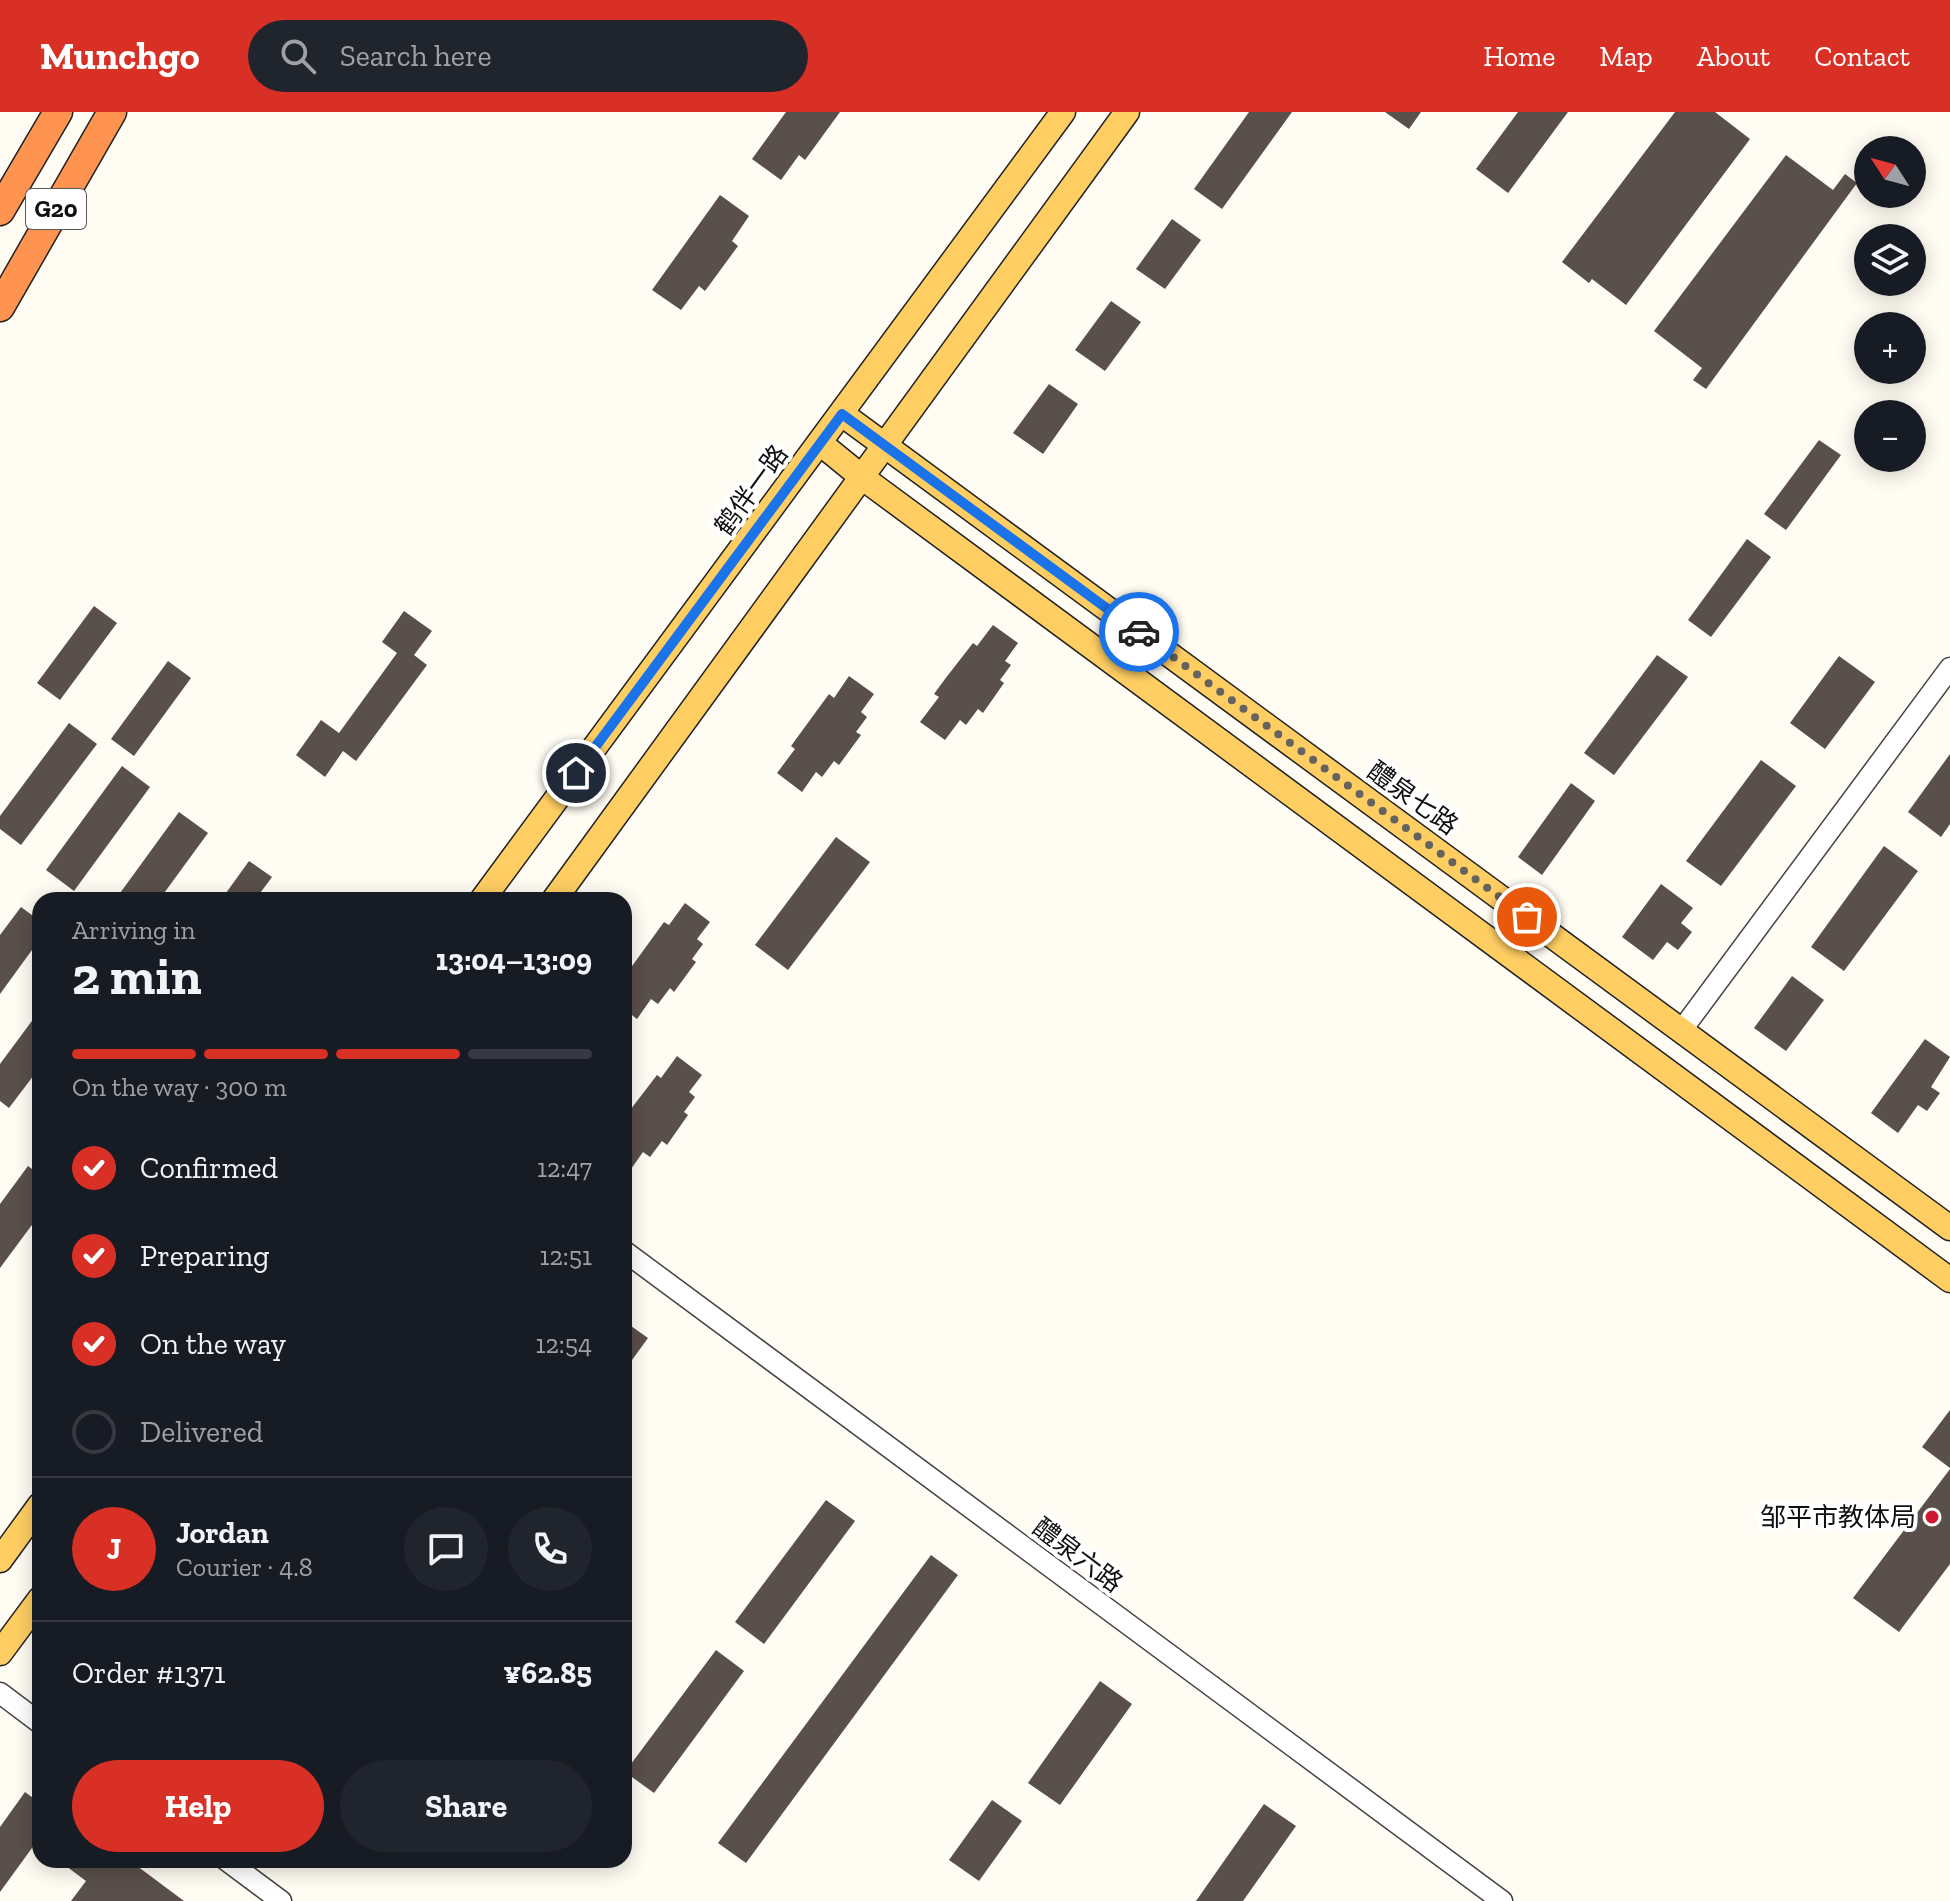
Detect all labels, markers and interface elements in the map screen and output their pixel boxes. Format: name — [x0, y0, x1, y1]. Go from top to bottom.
search box — [248, 20, 808, 92]
text: Munchgo — [40, 33, 200, 79]
icon: search — [276, 34, 320, 78]
text: Search here — [340, 38, 492, 74]
text: Home — [1483, 40, 1555, 73]
text: Map — [1599, 40, 1653, 73]
text: About — [1697, 40, 1770, 73]
text: Contact — [1814, 40, 1910, 73]
north arrow — [1854, 136, 1926, 208]
map controls — [1854, 136, 1926, 472]
road number: G20 — [26, 189, 86, 229]
button: layers — [1854, 224, 1926, 296]
button: + — [1854, 312, 1926, 384]
button: − — [1854, 400, 1926, 472]
street label: 鹤伴一路 — [707, 439, 795, 541]
courier — [1099, 592, 1179, 672]
icon: car — [1117, 610, 1161, 654]
pin — [542, 739, 610, 807]
icon: home — [554, 751, 598, 795]
street label: 醴泉七路 — [1362, 754, 1464, 842]
pin — [1493, 883, 1561, 951]
icon: bag — [1505, 895, 1549, 939]
text: Arriving in — [72, 914, 195, 946]
text: 13:04–13:09 — [436, 942, 592, 978]
text: 2 min — [72, 945, 202, 1007]
text: On the way · 300 m — [72, 1071, 287, 1103]
icon: check — [72, 1146, 116, 1190]
text: Confirmed — [140, 1150, 278, 1186]
text: 12:47 — [537, 1152, 592, 1184]
icon: check — [72, 1234, 116, 1278]
text: Preparing — [140, 1238, 270, 1274]
text: 12:51 — [539, 1240, 592, 1272]
icon: check — [72, 1322, 116, 1366]
text: On the way — [140, 1326, 286, 1362]
text: 12:54 — [535, 1328, 592, 1360]
text: Delivered — [140, 1414, 263, 1450]
place label: 邹平市教体局 — [1760, 1501, 1916, 1533]
button: chat — [404, 1507, 488, 1591]
button: phone — [508, 1507, 592, 1591]
marker: 邹平市教体局 — [1923, 1508, 1941, 1526]
street label: 醴泉六路 — [1027, 1511, 1129, 1599]
text: Jordan — [176, 1515, 269, 1551]
text: J — [107, 1531, 121, 1567]
text: Courier · 4.8 — [176, 1551, 313, 1583]
text: Order #1371 — [72, 1655, 226, 1691]
text: ¥62.85 — [503, 1655, 592, 1691]
button: Help — [72, 1760, 324, 1852]
button: Share — [340, 1760, 592, 1852]

